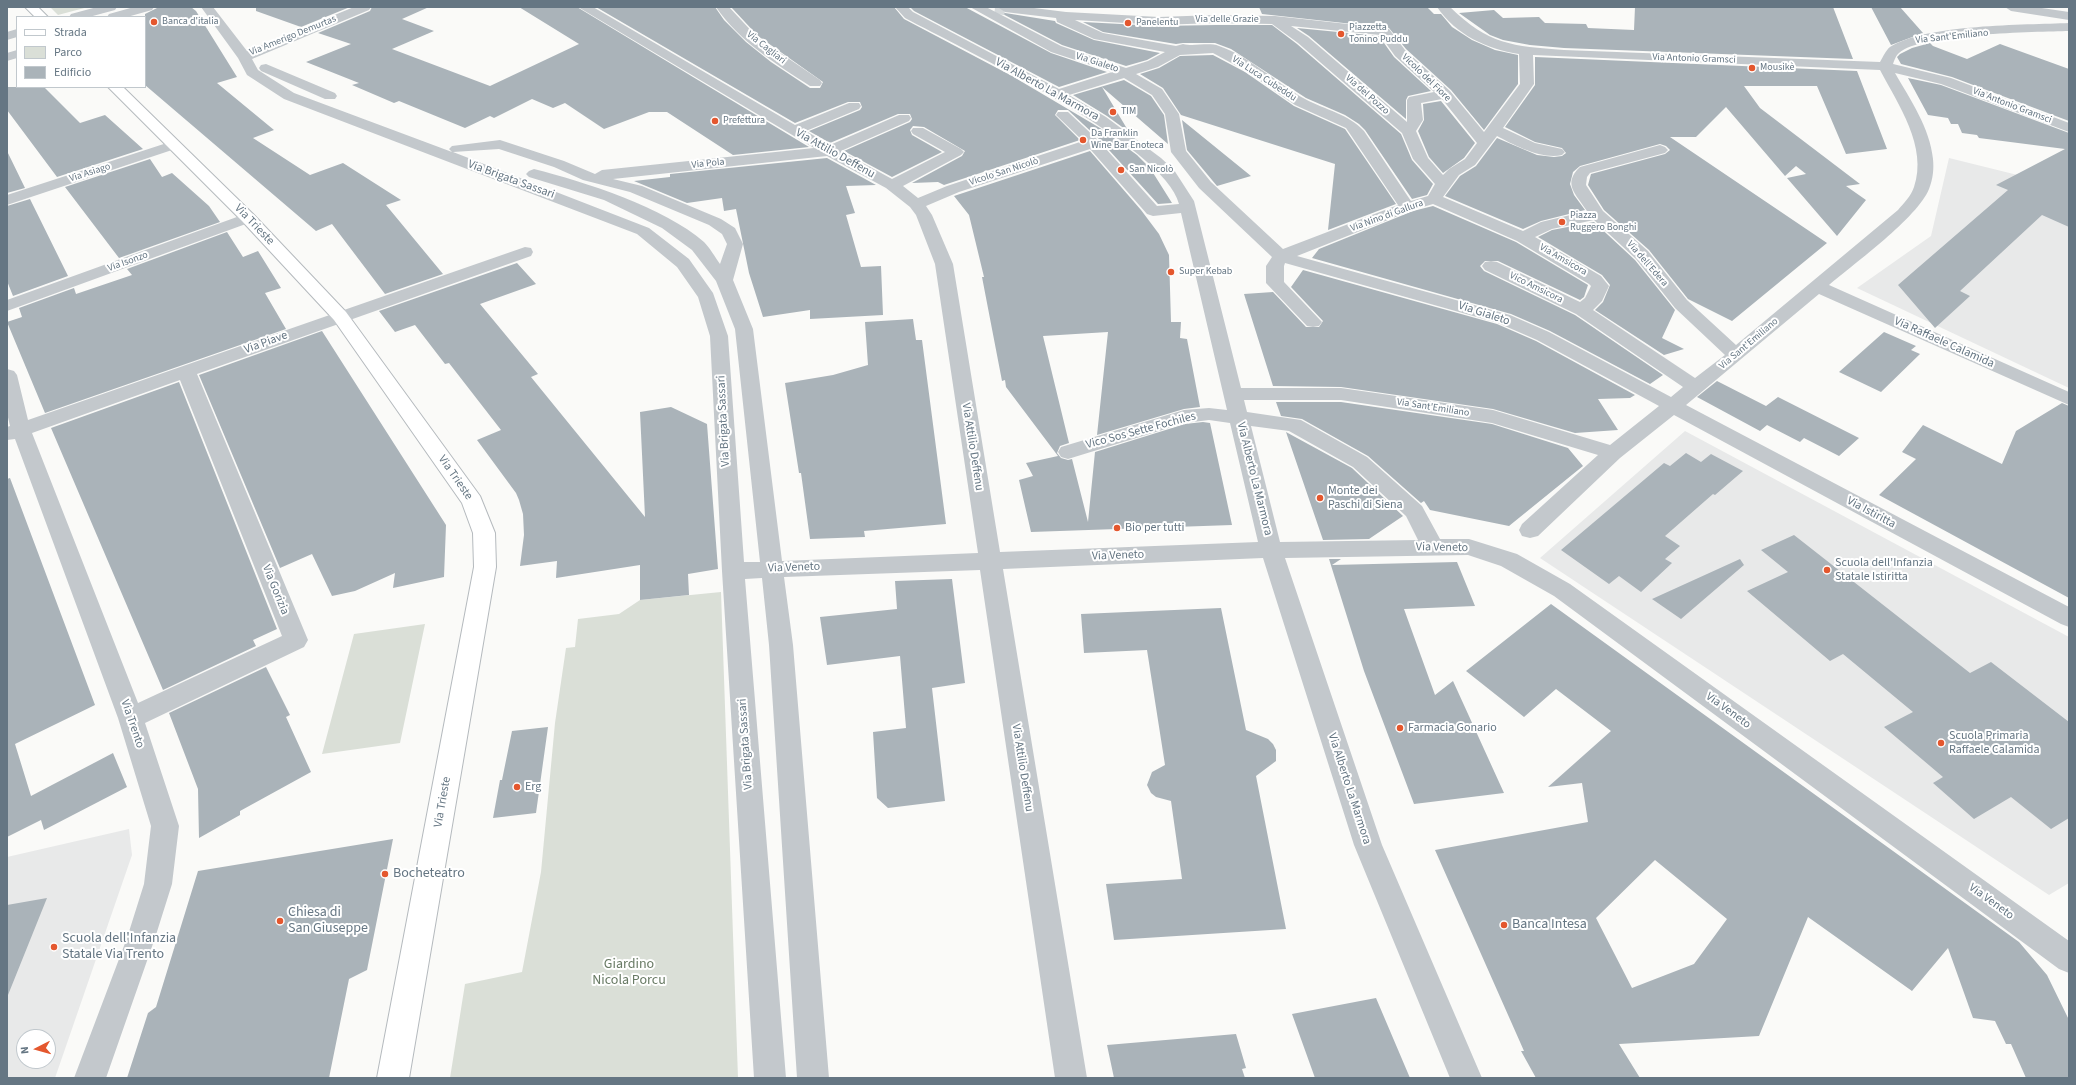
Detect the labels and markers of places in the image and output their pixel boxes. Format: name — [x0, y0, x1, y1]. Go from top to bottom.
place label: Banca d'italia — [162, 16, 219, 28]
marker: Banca d'italia — [149, 17, 159, 27]
place label: Panelentu — [1136, 17, 1179, 29]
marker: Panelentu — [1123, 18, 1133, 28]
place label: Piazzetta Tonino Puddu — [1349, 22, 1408, 46]
marker: Piazzetta Tonino Puddu — [1336, 29, 1346, 39]
place label: Mousikè — [1760, 62, 1795, 74]
marker: Mousikè — [1747, 63, 1757, 73]
place label: TIM — [1121, 106, 1136, 118]
marker: TIM — [1108, 107, 1118, 117]
place label: Prefettura — [723, 115, 765, 127]
marker: Prefettura — [710, 116, 720, 126]
place label: Da Franklin Wine Bar Enoteca — [1091, 128, 1164, 152]
marker: Da Franklin Wine Bar Enoteca — [1078, 135, 1088, 145]
place label: San Nicolò — [1129, 164, 1174, 176]
marker: San Nicolò — [1116, 165, 1126, 175]
place label: Piazza Ruggero Bonghi — [1570, 210, 1637, 234]
marker: Piazza Ruggero Bonghi — [1557, 217, 1567, 227]
place label: Super Kebab — [1179, 266, 1232, 278]
marker: Super Kebab — [1166, 267, 1176, 277]
place label: Monte dei Paschi di Siena — [1328, 484, 1403, 512]
marker: Monte dei Paschi di Siena — [1315, 493, 1325, 503]
place label: Bio per tutti — [1125, 521, 1184, 535]
marker: Bio per tutti — [1112, 523, 1122, 533]
place label: Scuola dell'Infanzia Statale Istiritta — [1835, 556, 1933, 584]
marker: Scuola dell'Infanzia Statale Istiritta — [1822, 565, 1832, 575]
place label: Farmacia Gonario — [1408, 721, 1497, 735]
marker: Farmacia Gonario — [1395, 723, 1405, 733]
place label: Scuola Primaria Raffaele Calamida — [1949, 729, 2040, 757]
marker: Scuola Primaria Raffaele Calamida — [1936, 738, 1946, 748]
place label: Erg — [525, 780, 541, 794]
marker: Erg — [512, 782, 522, 792]
place label: Bocheteatro — [393, 866, 465, 882]
marker: Bocheteatro — [380, 869, 390, 879]
place label: Chiesa di San Giuseppe — [288, 905, 368, 938]
marker: Chiesa di San Giuseppe — [275, 916, 285, 926]
place label: Banca Intesa — [1512, 917, 1587, 933]
marker: Banca Intesa — [1499, 920, 1509, 930]
place label: Scuola dell'Infanzia Statale Via Trento — [62, 931, 176, 964]
marker: Scuola dell'Infanzia Statale Via Trento — [49, 942, 59, 952]

